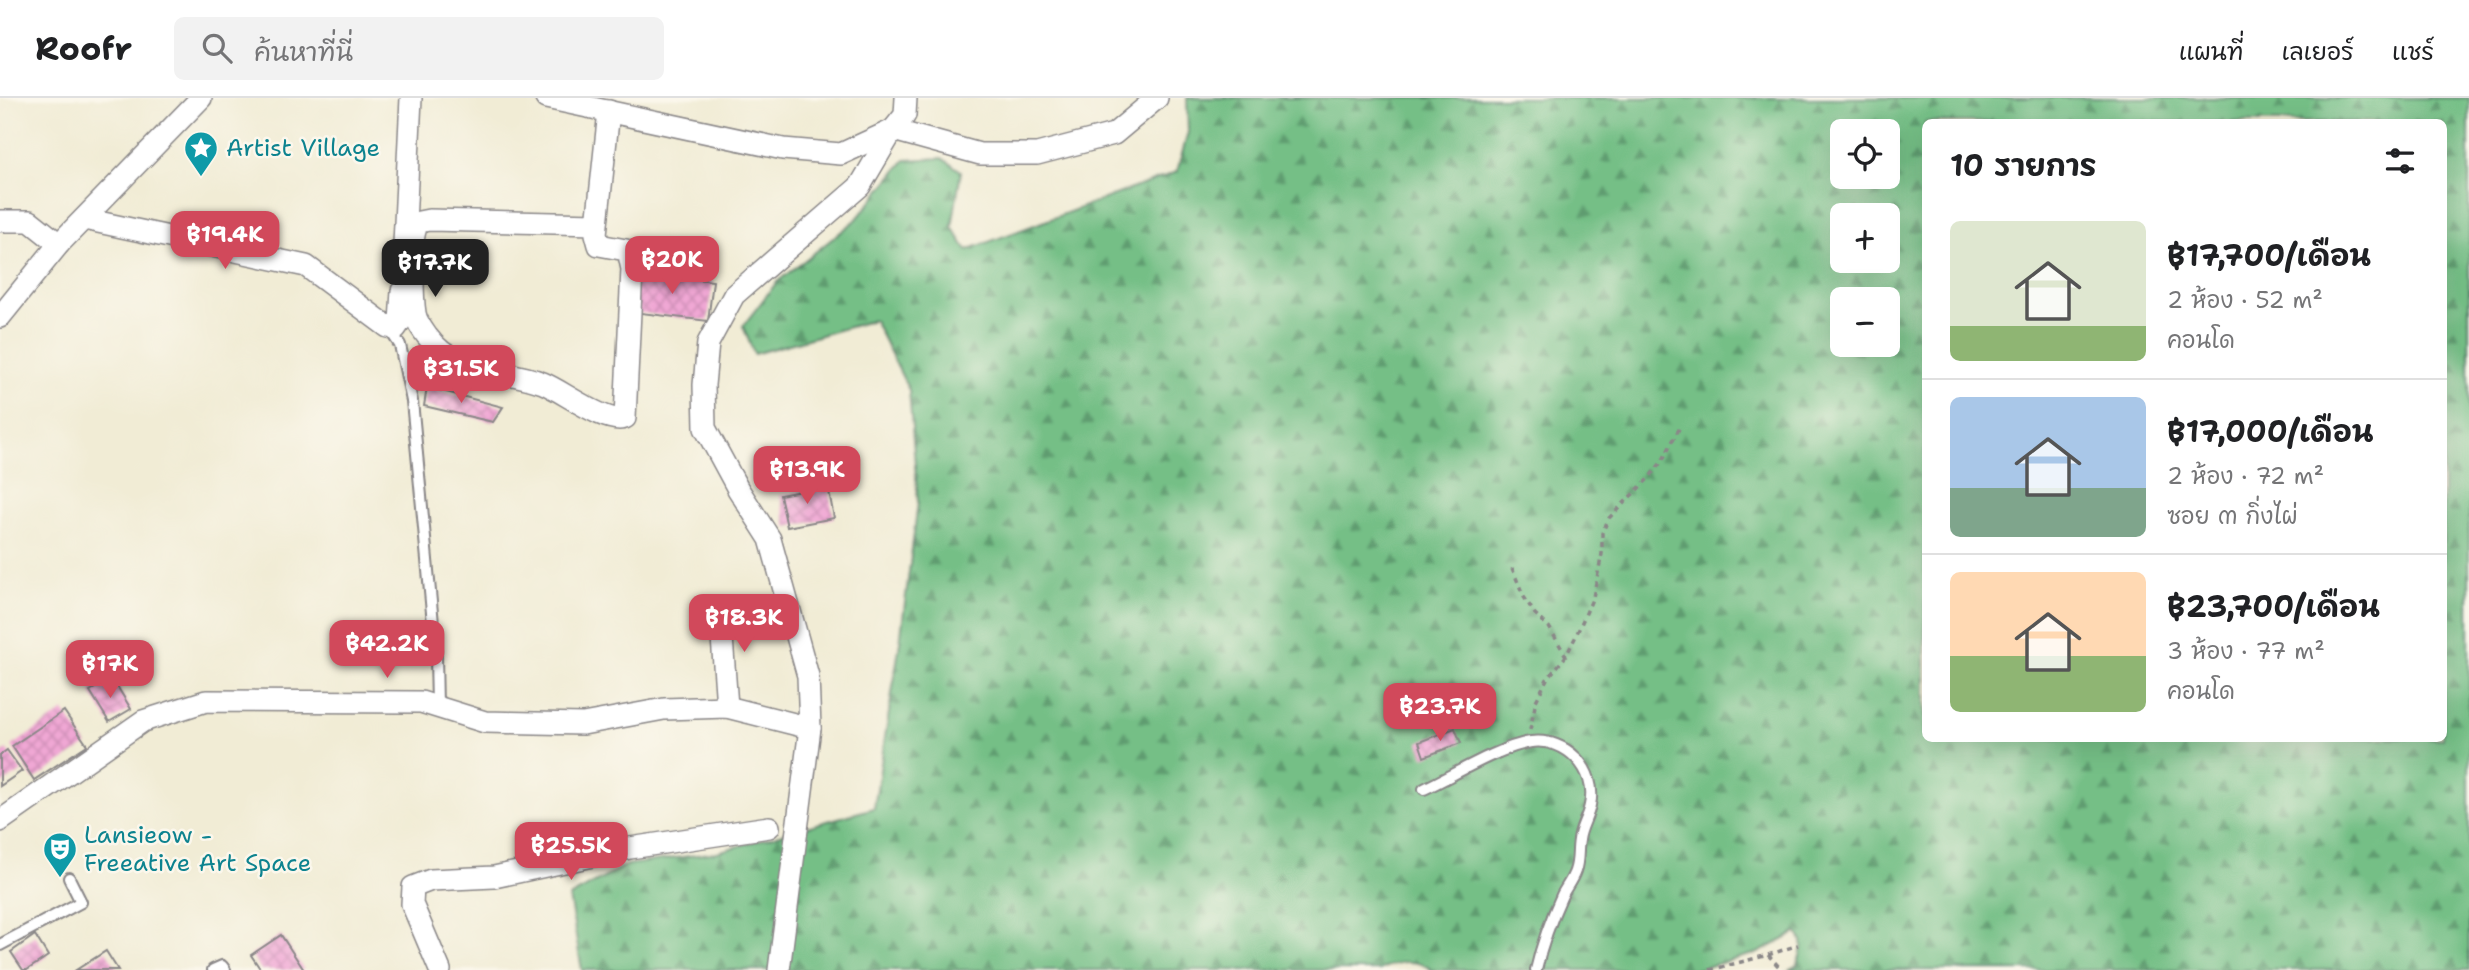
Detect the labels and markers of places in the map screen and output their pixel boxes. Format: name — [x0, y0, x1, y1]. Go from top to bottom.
place icon: Artist Village — [182, 129, 220, 178]
place label: Artist Village — [226, 132, 380, 164]
pin: ฿19.4K — [168, 212, 282, 271]
pin: ฿20K — [631, 236, 713, 296]
pin: ฿17.7K — [378, 240, 492, 299]
pin: ฿31.5K — [404, 345, 518, 405]
pin: ฿13.9K — [750, 446, 864, 506]
pin: ฿18.3K — [687, 594, 801, 654]
pin: ฿42.2K — [330, 620, 444, 680]
pin: ฿17K — [69, 640, 151, 700]
pin: ฿23.7K — [1383, 684, 1497, 743]
place label: Lansieow - Freeative Art Space — [84, 819, 311, 879]
pin: ฿25.5K — [514, 822, 628, 882]
theatre icon: Lansieow - Freeative Art Space — [41, 830, 79, 879]

